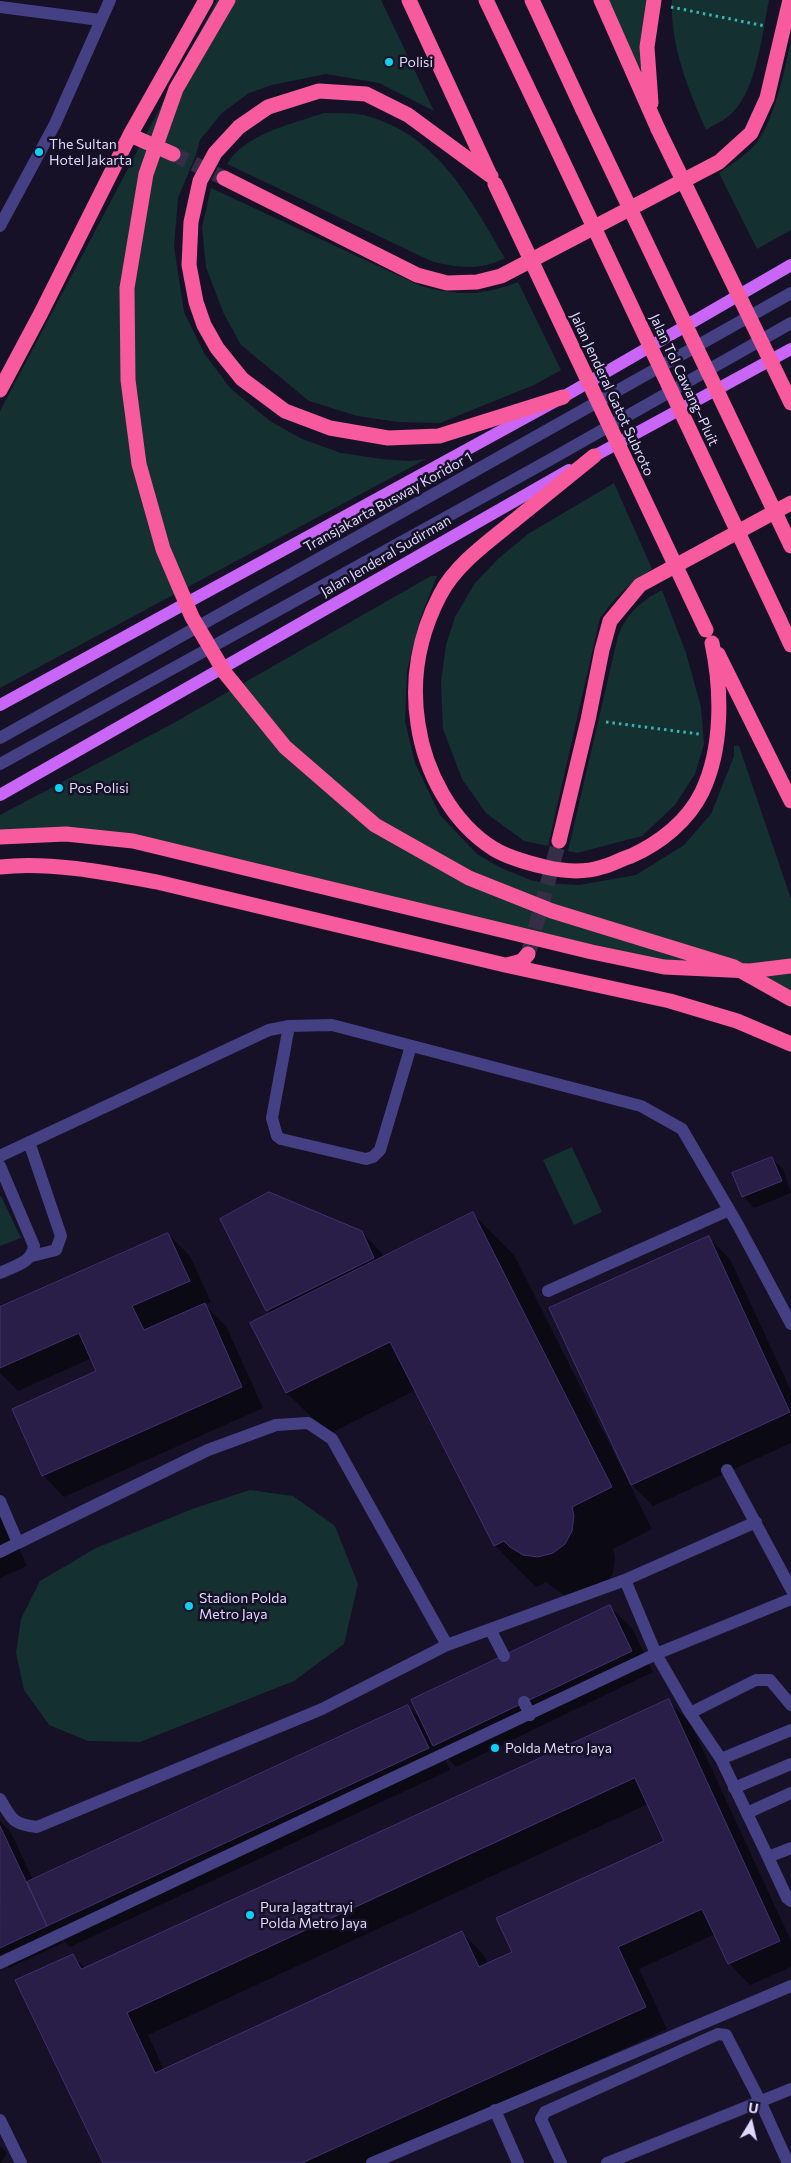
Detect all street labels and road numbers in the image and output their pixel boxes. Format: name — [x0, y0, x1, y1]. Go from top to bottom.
street label: Jalan Jenderal Gatot Subroto — [567, 309, 657, 479]
street label: Jalan Tol Cawang–Pluit — [646, 311, 722, 449]
street label: Transjakarta Busway Koridor 1 — [301, 448, 475, 556]
street label: Jalan Jenderal Sudirman — [318, 512, 454, 600]

